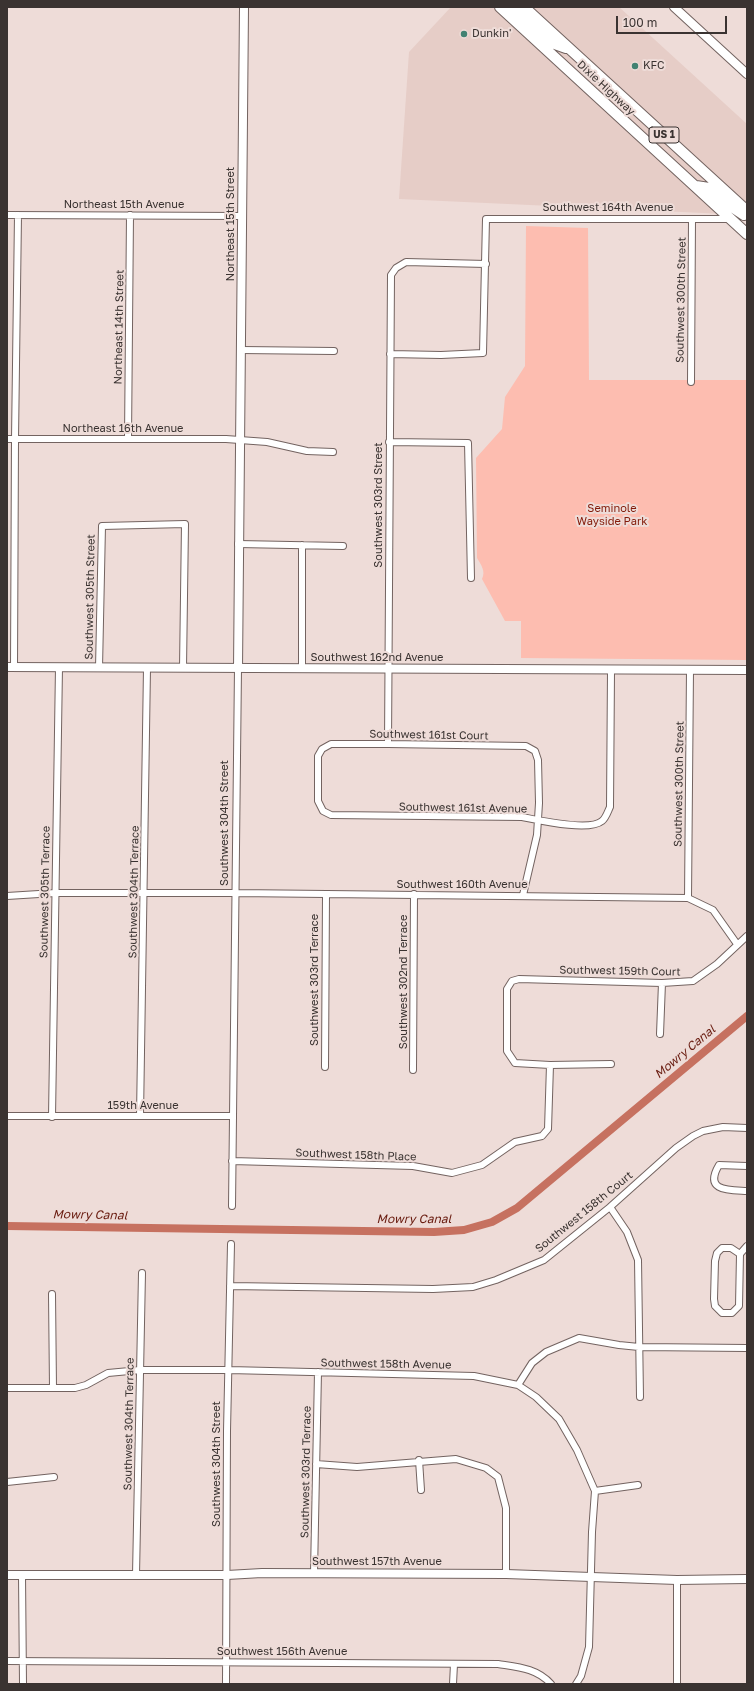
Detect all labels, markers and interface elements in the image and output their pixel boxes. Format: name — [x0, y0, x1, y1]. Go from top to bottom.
scale bar — [618, 8, 729, 34]
text: 100 m — [623, 15, 657, 30]
place label: Dunkin' — [472, 27, 511, 41]
marker: Dunkin' — [459, 29, 469, 39]
street label: Dixie Highway — [574, 58, 638, 118]
place label: KFC — [643, 59, 665, 73]
marker: KFC — [630, 61, 640, 71]
road number: US 1 — [649, 127, 679, 143]
street label: Northeast 15th Street — [224, 167, 238, 281]
street label: Northeast 15th Avenue — [64, 198, 184, 212]
street label: Southwest 164th Avenue — [543, 201, 673, 215]
street label: Southwest 300th Street — [673, 237, 689, 363]
street label: Northeast 14th Street — [111, 270, 127, 384]
street label: Northeast 16th Avenue — [63, 422, 183, 436]
street label: Southwest 303rd Street — [372, 442, 386, 568]
park label: Seminole Wayside Park — [577, 502, 647, 528]
street label: Southwest 305th Street — [82, 534, 98, 660]
street label: Southwest 162nd Avenue — [311, 651, 443, 665]
street label: Southwest 300th Street — [671, 721, 687, 847]
street label: Southwest 161st Court — [369, 727, 489, 743]
street label: Southwest 304th Street — [218, 760, 232, 886]
street label: Southwest 161st Avenue — [399, 800, 527, 816]
street label: Southwest 305th Terrace — [37, 826, 53, 958]
street label: Southwest 304th Terrace — [126, 826, 142, 958]
street label: Southwest 160th Avenue — [396, 878, 528, 892]
street label: Southwest 303rd Terrace — [308, 914, 322, 1046]
street label: Southwest 302nd Terrace — [397, 915, 411, 1049]
street label: Southwest 159th Court — [559, 963, 681, 979]
water label: Mowry Canal — [652, 1022, 718, 1082]
street label: 159th Avenue — [107, 1099, 179, 1113]
street label: Southwest 158th Place — [295, 1146, 417, 1164]
street label: Southwest 158th Court — [533, 1169, 635, 1255]
water label: Mowry Canal — [52, 1207, 128, 1223]
water label: Mowry Canal — [377, 1212, 451, 1226]
street label: Southwest 158th Avenue — [321, 1356, 451, 1372]
street label: Southwest 304th Terrace — [121, 1358, 137, 1490]
street label: Southwest 304th Street — [210, 1401, 224, 1527]
street label: Southwest 303rd Terrace — [298, 1406, 314, 1538]
street label: Southwest 157th Avenue — [312, 1555, 442, 1569]
street label: Southwest 156th Avenue — [217, 1645, 347, 1659]

